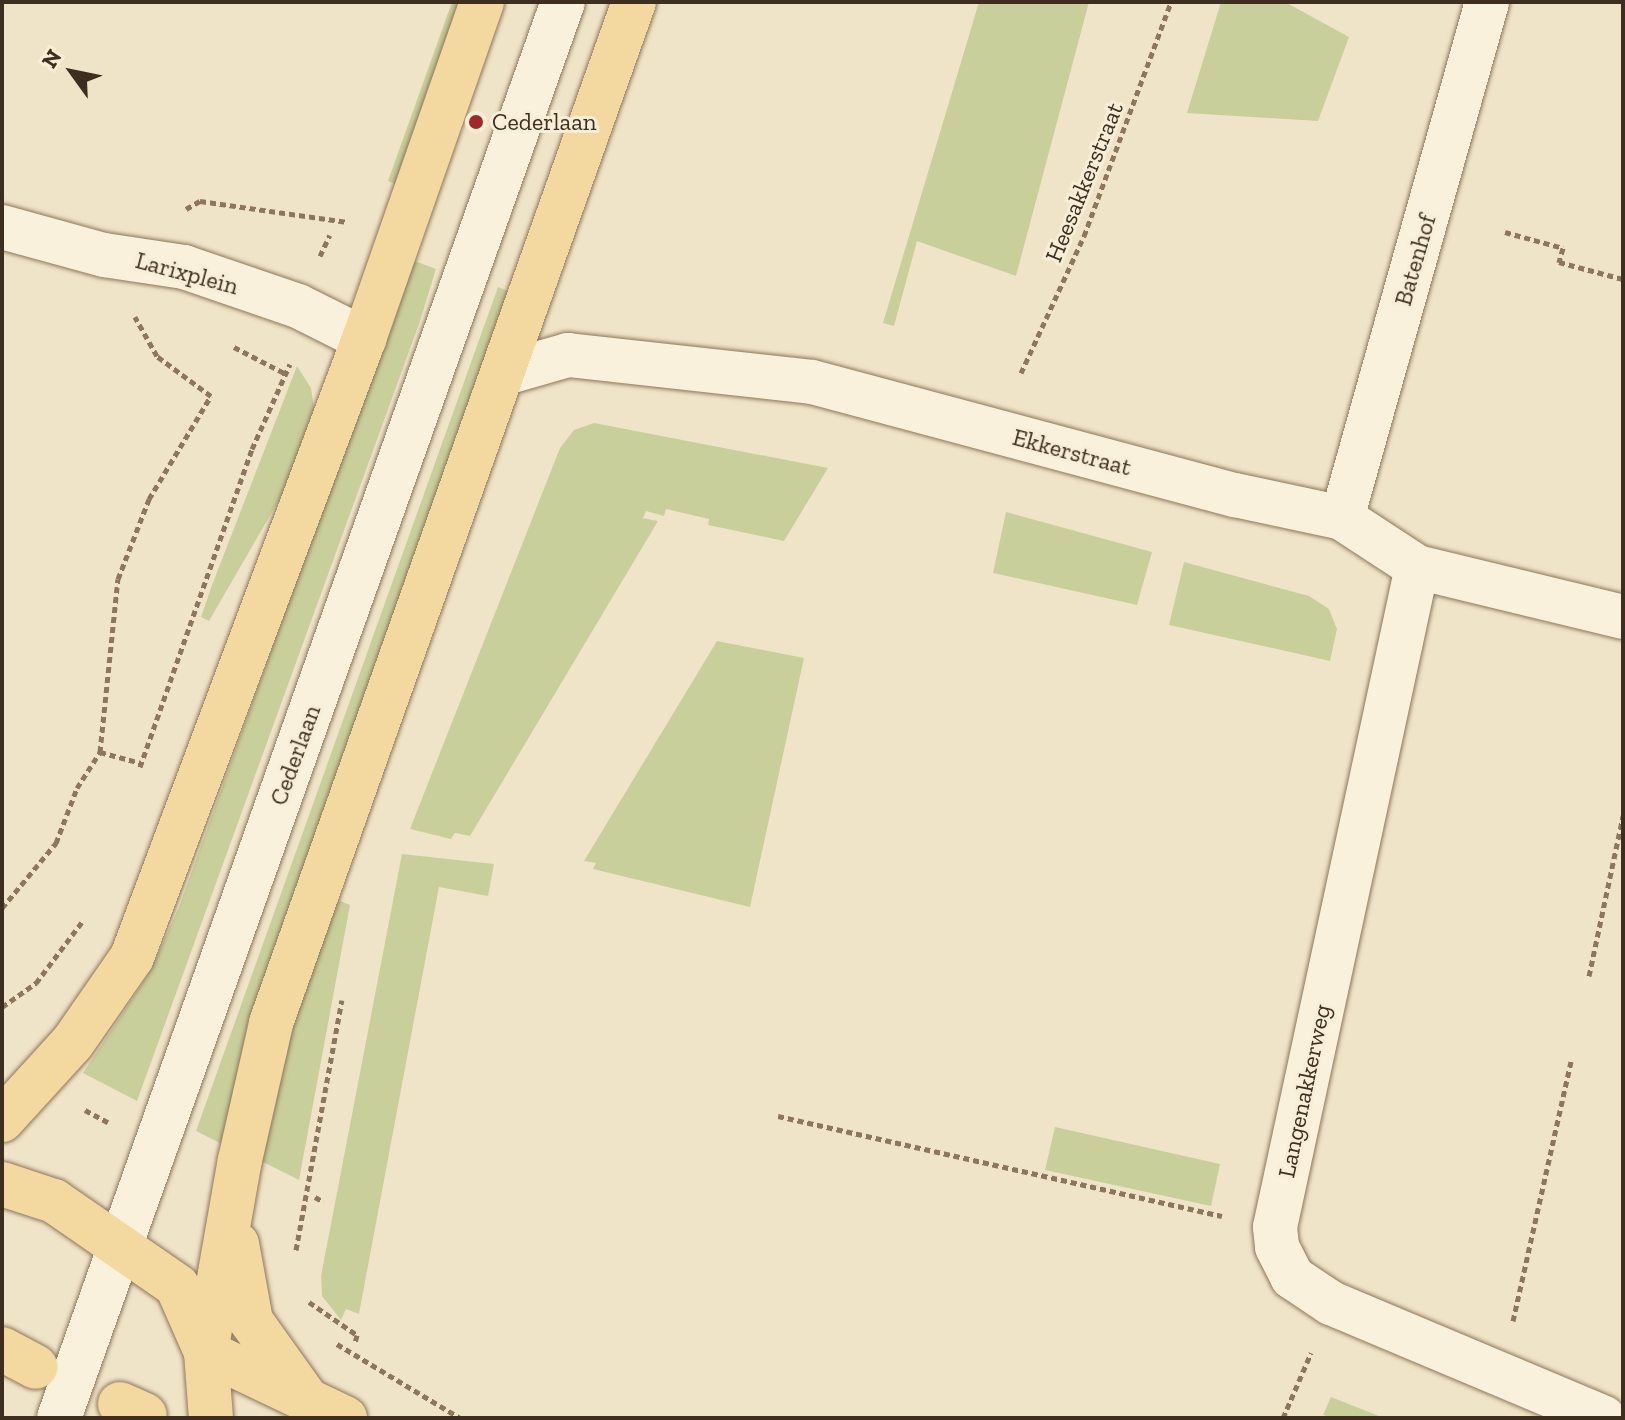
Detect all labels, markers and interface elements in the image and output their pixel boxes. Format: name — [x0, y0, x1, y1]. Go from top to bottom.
north arrow — [32, 32, 112, 112]
text: N — [36, 44, 67, 73]
street label: Heesakkerstraat — [1039, 98, 1129, 266]
place label: Cederlaan — [492, 108, 596, 136]
marker: Cederlaan — [467, 113, 485, 131]
street label: Batenhof — [1388, 211, 1442, 309]
street label: Larixplein — [132, 245, 242, 301]
street label: Ekkerstraat — [1010, 422, 1134, 482]
street label: Cederlaan — [264, 701, 326, 809]
street label: Langenakkerweg — [1272, 1002, 1336, 1180]

